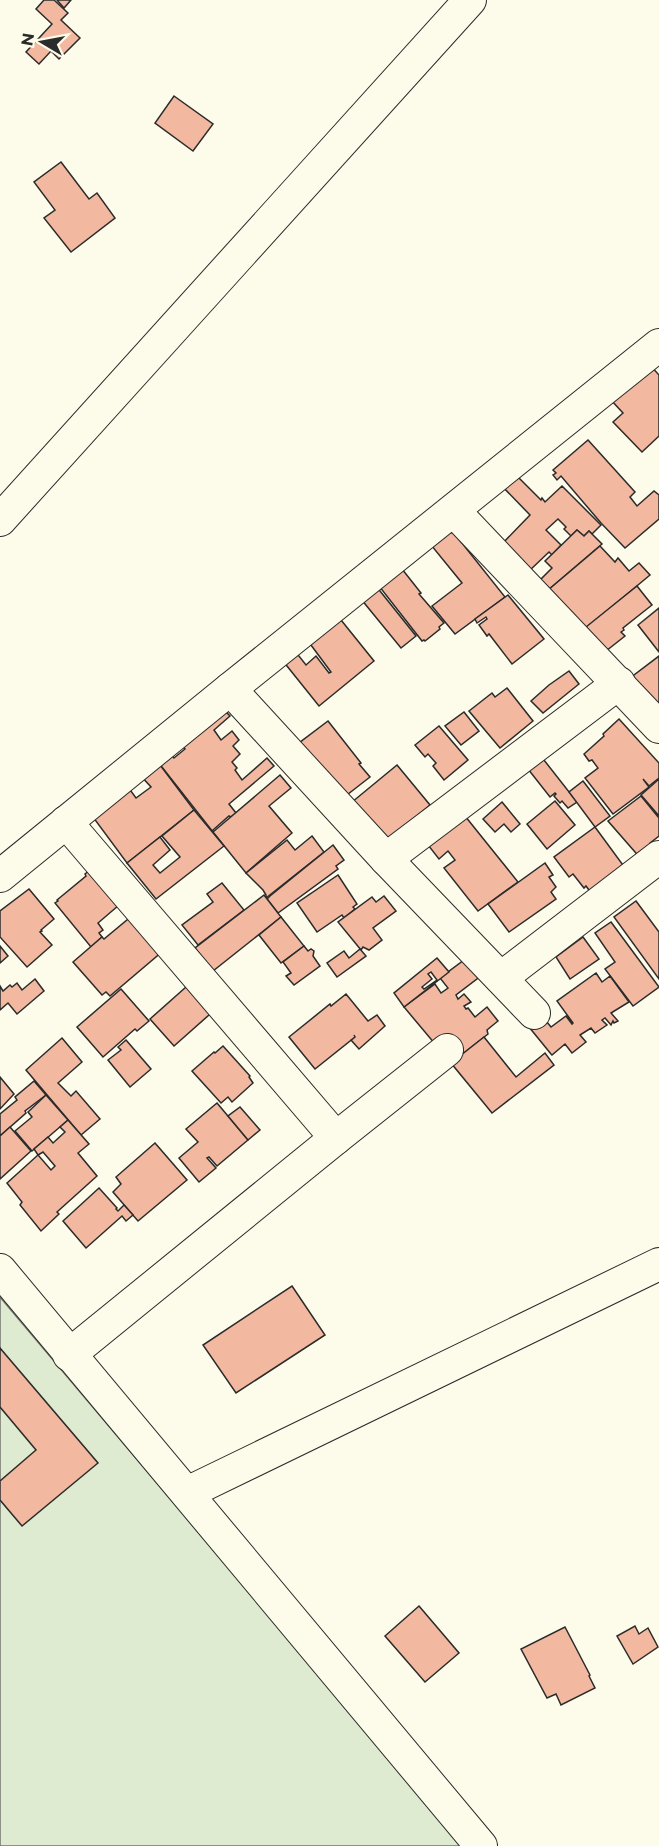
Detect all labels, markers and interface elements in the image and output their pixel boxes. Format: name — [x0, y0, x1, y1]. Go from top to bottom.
north arrow — [12, 12, 72, 72]
text: N — [17, 31, 38, 48]

